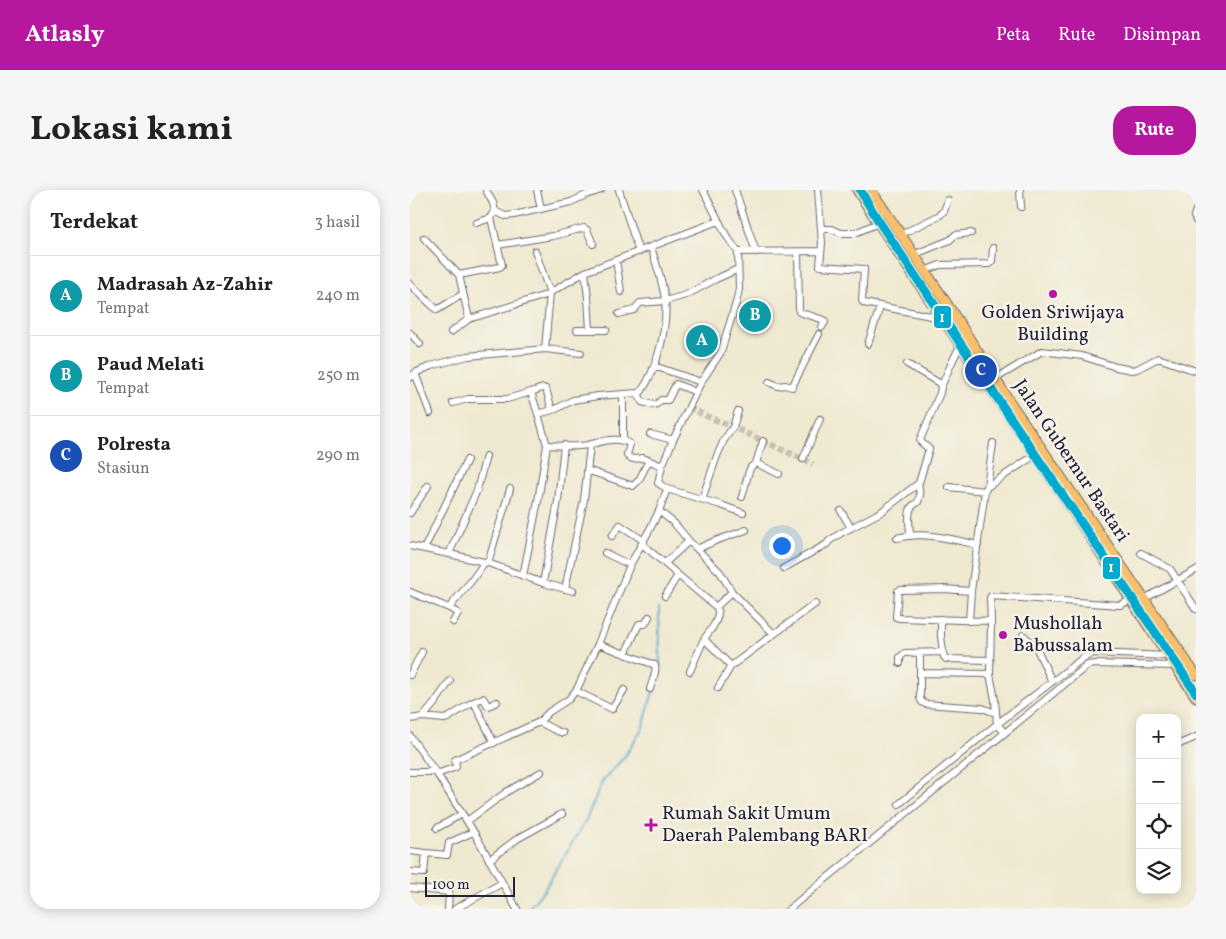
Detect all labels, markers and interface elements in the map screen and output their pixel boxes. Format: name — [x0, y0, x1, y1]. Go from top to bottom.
text: Atlasly — [25, 18, 104, 52]
text: Peta — [996, 23, 1030, 48]
text: Rute — [1058, 23, 1095, 48]
text: Disimpan — [1123, 23, 1201, 48]
text: Lokasi kami — [30, 106, 233, 154]
button: Rute — [1113, 106, 1196, 155]
text: Terdekat — [50, 208, 138, 237]
text: 3 hasil — [315, 212, 360, 234]
text: Madrasah Az-Zahir — [97, 272, 273, 298]
text: A — [60, 285, 72, 307]
text: 240 m — [316, 285, 360, 307]
marker: Golden Sriwijaya Building — [1047, 288, 1059, 300]
pin: B — [739, 297, 771, 335]
text: Tempat — [97, 298, 150, 320]
place label: Golden Sriwijaya Building — [982, 300, 1124, 348]
line badge: 1 — [933, 305, 952, 329]
text: 1 — [939, 309, 945, 328]
pin: A — [686, 322, 718, 360]
text: Paud Melati — [97, 352, 205, 378]
pin: C — [965, 352, 997, 390]
text: B — [61, 365, 71, 387]
text: 250 m — [317, 365, 360, 387]
street label: Jalan Gubernur Bastari — [1007, 375, 1135, 548]
text: Tempat — [97, 378, 150, 400]
text: Polresta — [97, 432, 171, 458]
text: C — [61, 445, 71, 467]
text: 290 m — [316, 445, 360, 467]
text: Stasiun — [97, 458, 150, 480]
your location — [769, 533, 795, 559]
line badge: 1 — [1102, 556, 1121, 580]
text: 1 — [1108, 559, 1114, 578]
place label: Mushollah Babussalam — [1013, 611, 1113, 659]
marker: Mushollah Babussalam — [997, 629, 1009, 641]
map controls — [1136, 714, 1181, 894]
button: + — [1136, 714, 1181, 759]
button: − — [1136, 759, 1181, 804]
place label: Rumah Sakit Umum Daerah Palembang BARI — [662, 801, 868, 849]
button: locate — [1136, 804, 1181, 849]
marker: Rumah Sakit Umum Daerah Palembang BARI — [644, 818, 658, 832]
button: layers — [1136, 849, 1181, 894]
scale bar — [425, 874, 515, 897]
text: 100 m — [432, 876, 470, 895]

